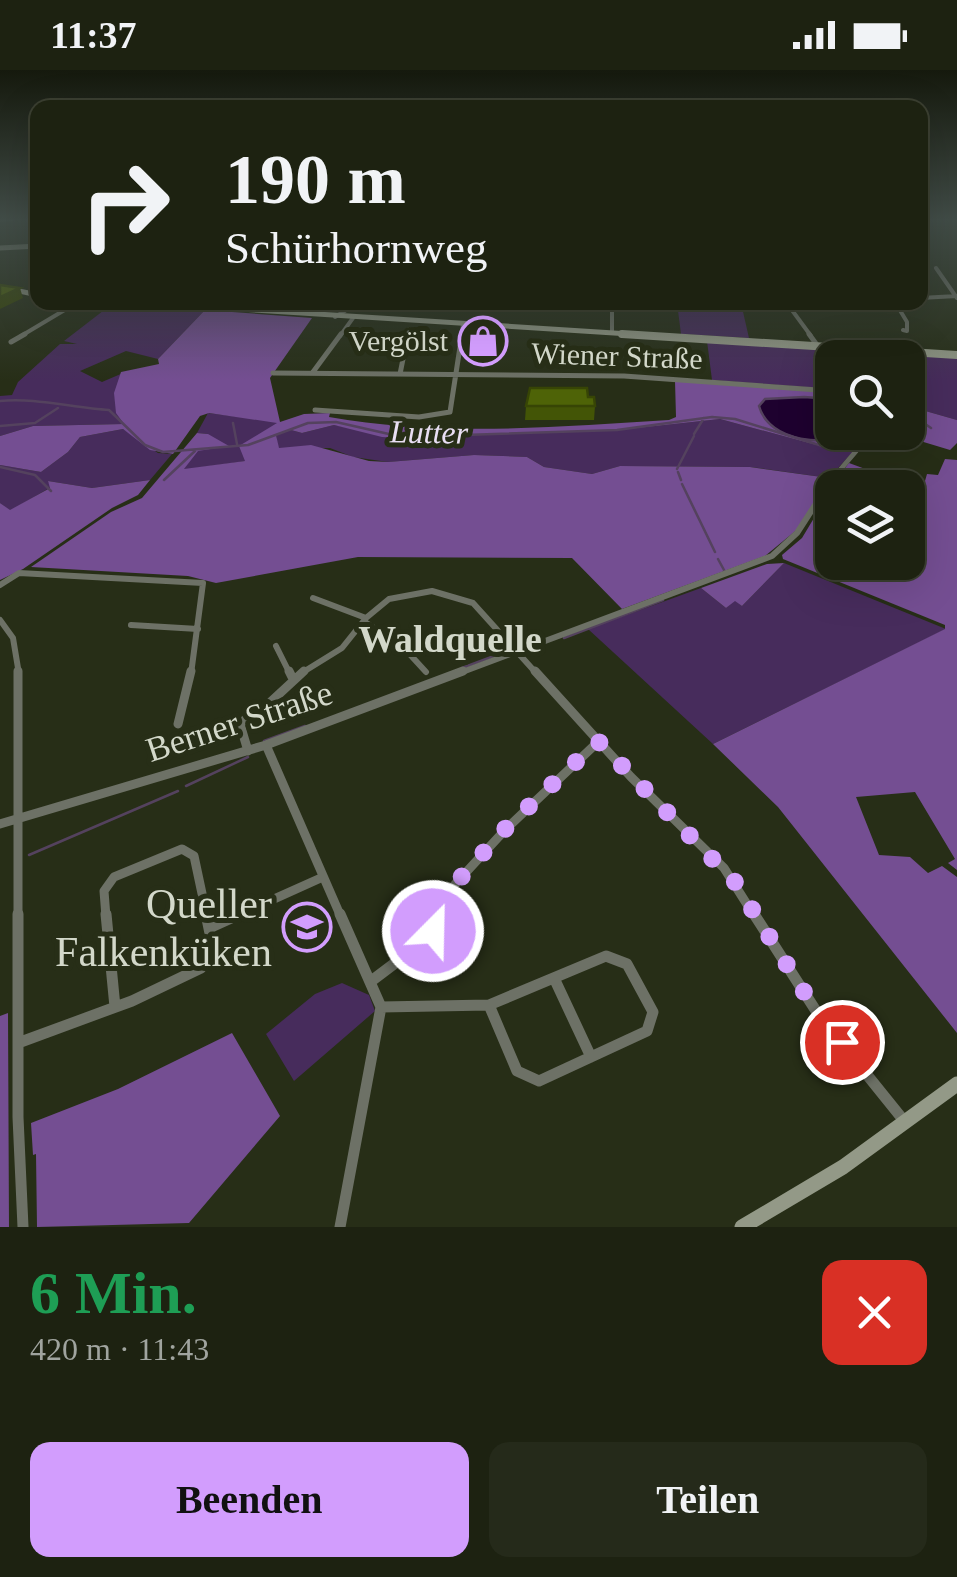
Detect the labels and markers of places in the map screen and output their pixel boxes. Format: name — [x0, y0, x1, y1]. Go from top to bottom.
shop icon: Vergölst — [457, 315, 509, 367]
place label: Vergölst — [349, 324, 449, 357]
place label: Queller Falkenküken — [55, 881, 272, 975]
school or university icon: Queller Falkenküken — [281, 901, 333, 953]
pin — [800, 1000, 885, 1085]

